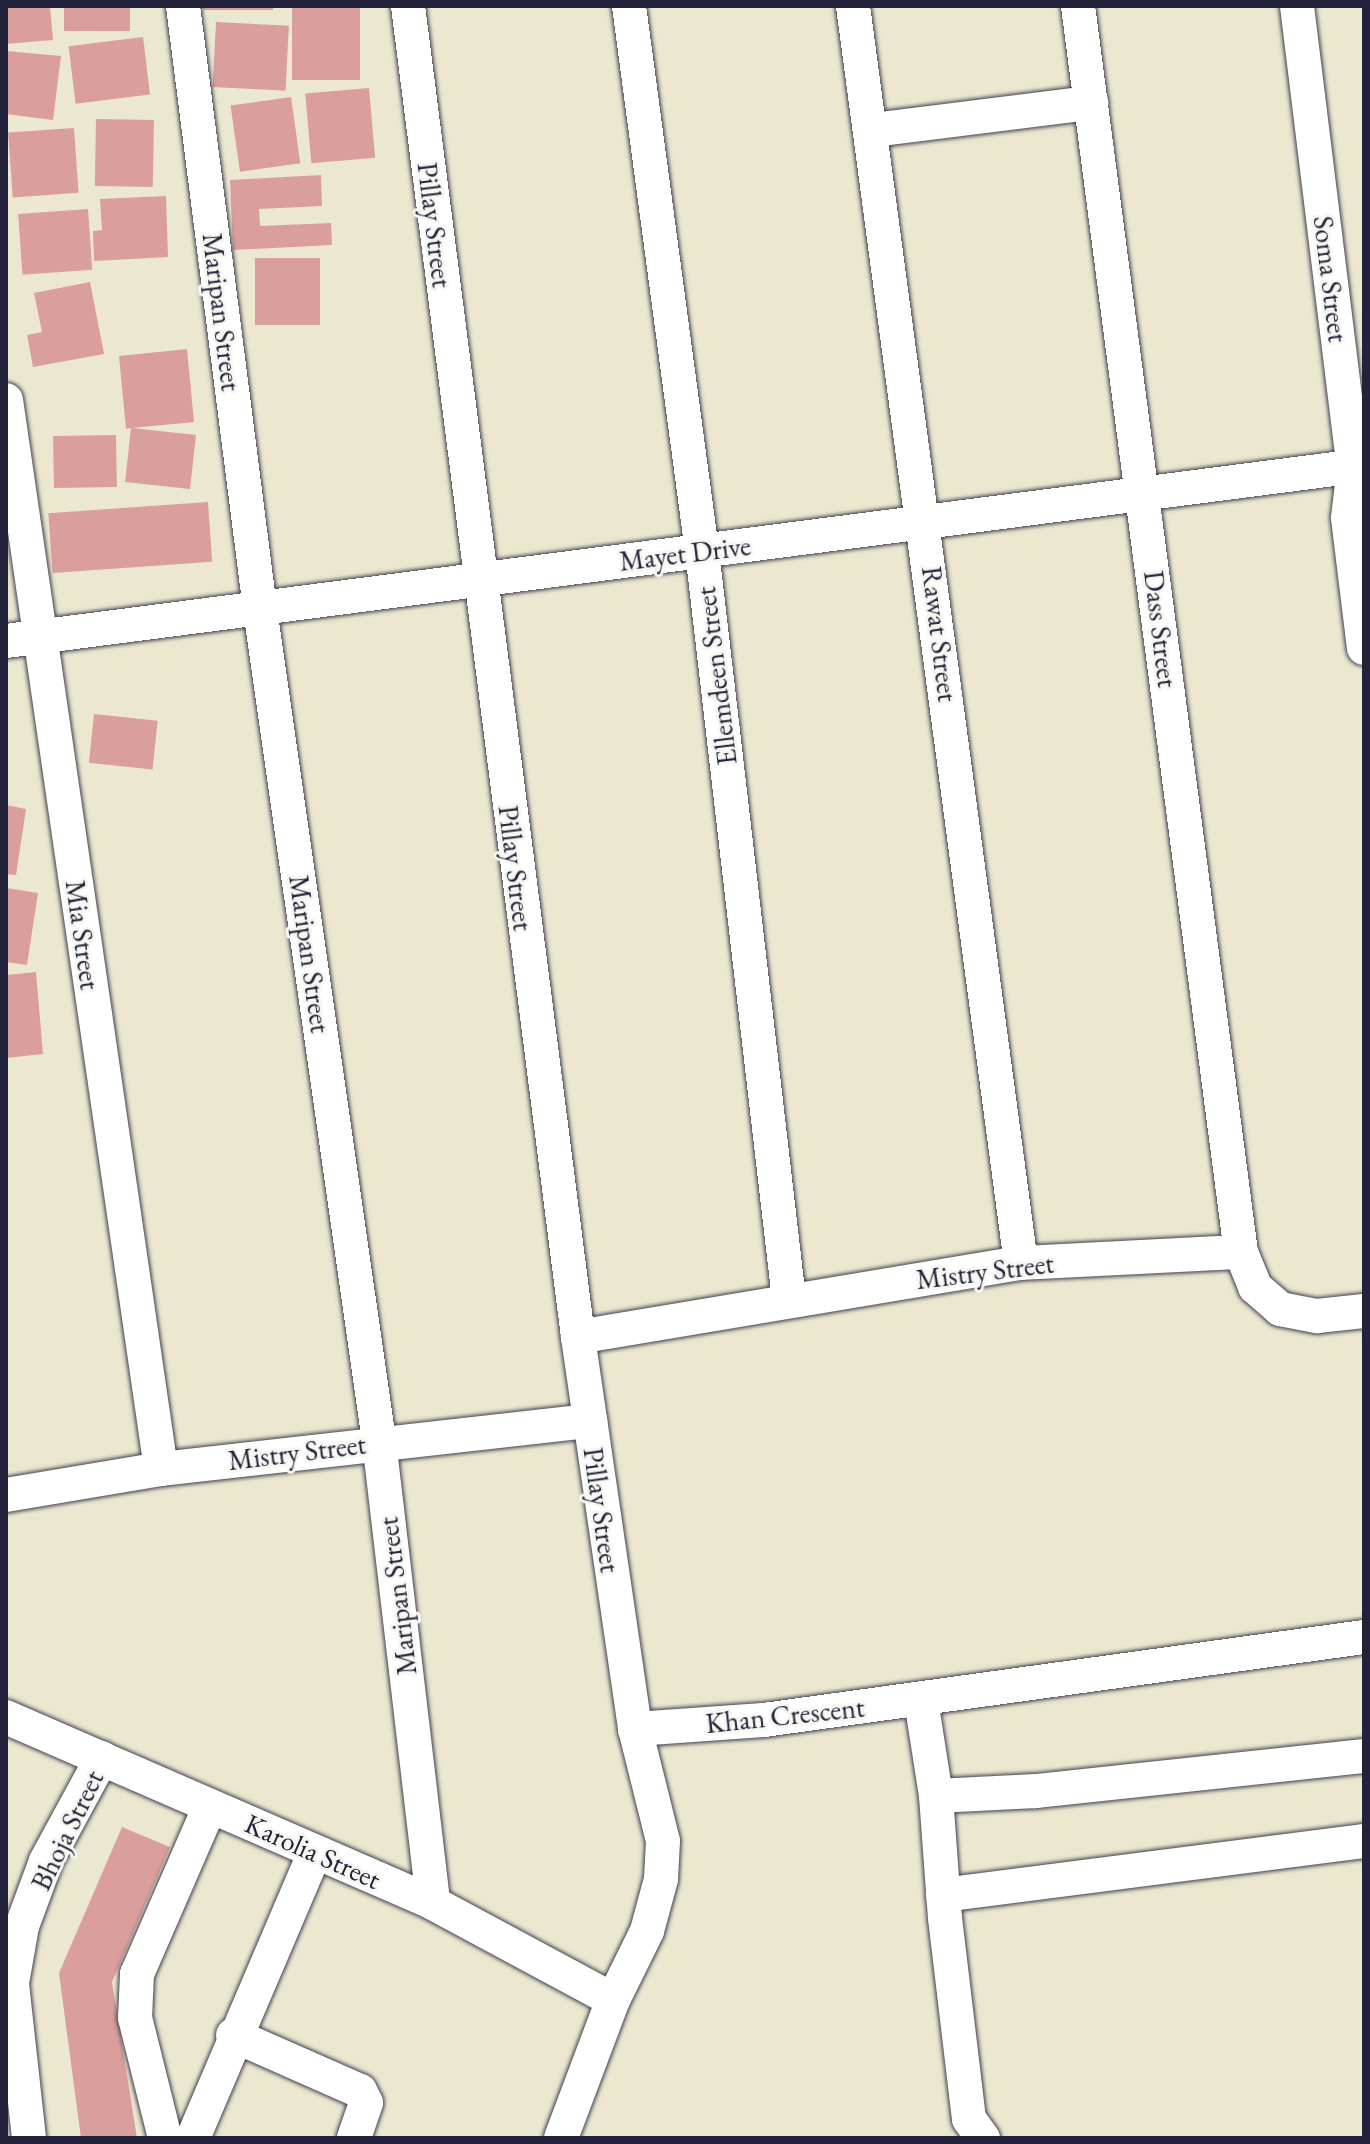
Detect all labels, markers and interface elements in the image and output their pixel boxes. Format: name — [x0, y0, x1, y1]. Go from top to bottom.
street label: Pillay Street — [411, 160, 459, 290]
street label: Soma Street — [1307, 214, 1355, 344]
street label: Maripan Street — [196, 231, 248, 393]
street label: Mayet Drive — [617, 528, 753, 578]
street label: Rawat Street — [915, 564, 965, 704]
street label: Dass Street — [1137, 569, 1185, 689]
street label: Ellemdeen Street — [688, 585, 744, 767]
street label: Pillay Street — [492, 803, 540, 933]
street label: Maripan Street — [282, 873, 338, 1035]
street label: Mia Street — [59, 878, 107, 992]
street label: Mistry Street — [914, 1246, 1056, 1296]
street label: Mistry Street — [226, 1427, 368, 1477]
street label: Pillay Street — [577, 1445, 627, 1575]
street label: Maripan Street — [371, 1515, 423, 1677]
street label: Khan Crescent — [704, 1690, 866, 1740]
street label: Bhoja Street — [24, 1765, 110, 1895]
street label: Karolia Street — [240, 1806, 386, 1896]

